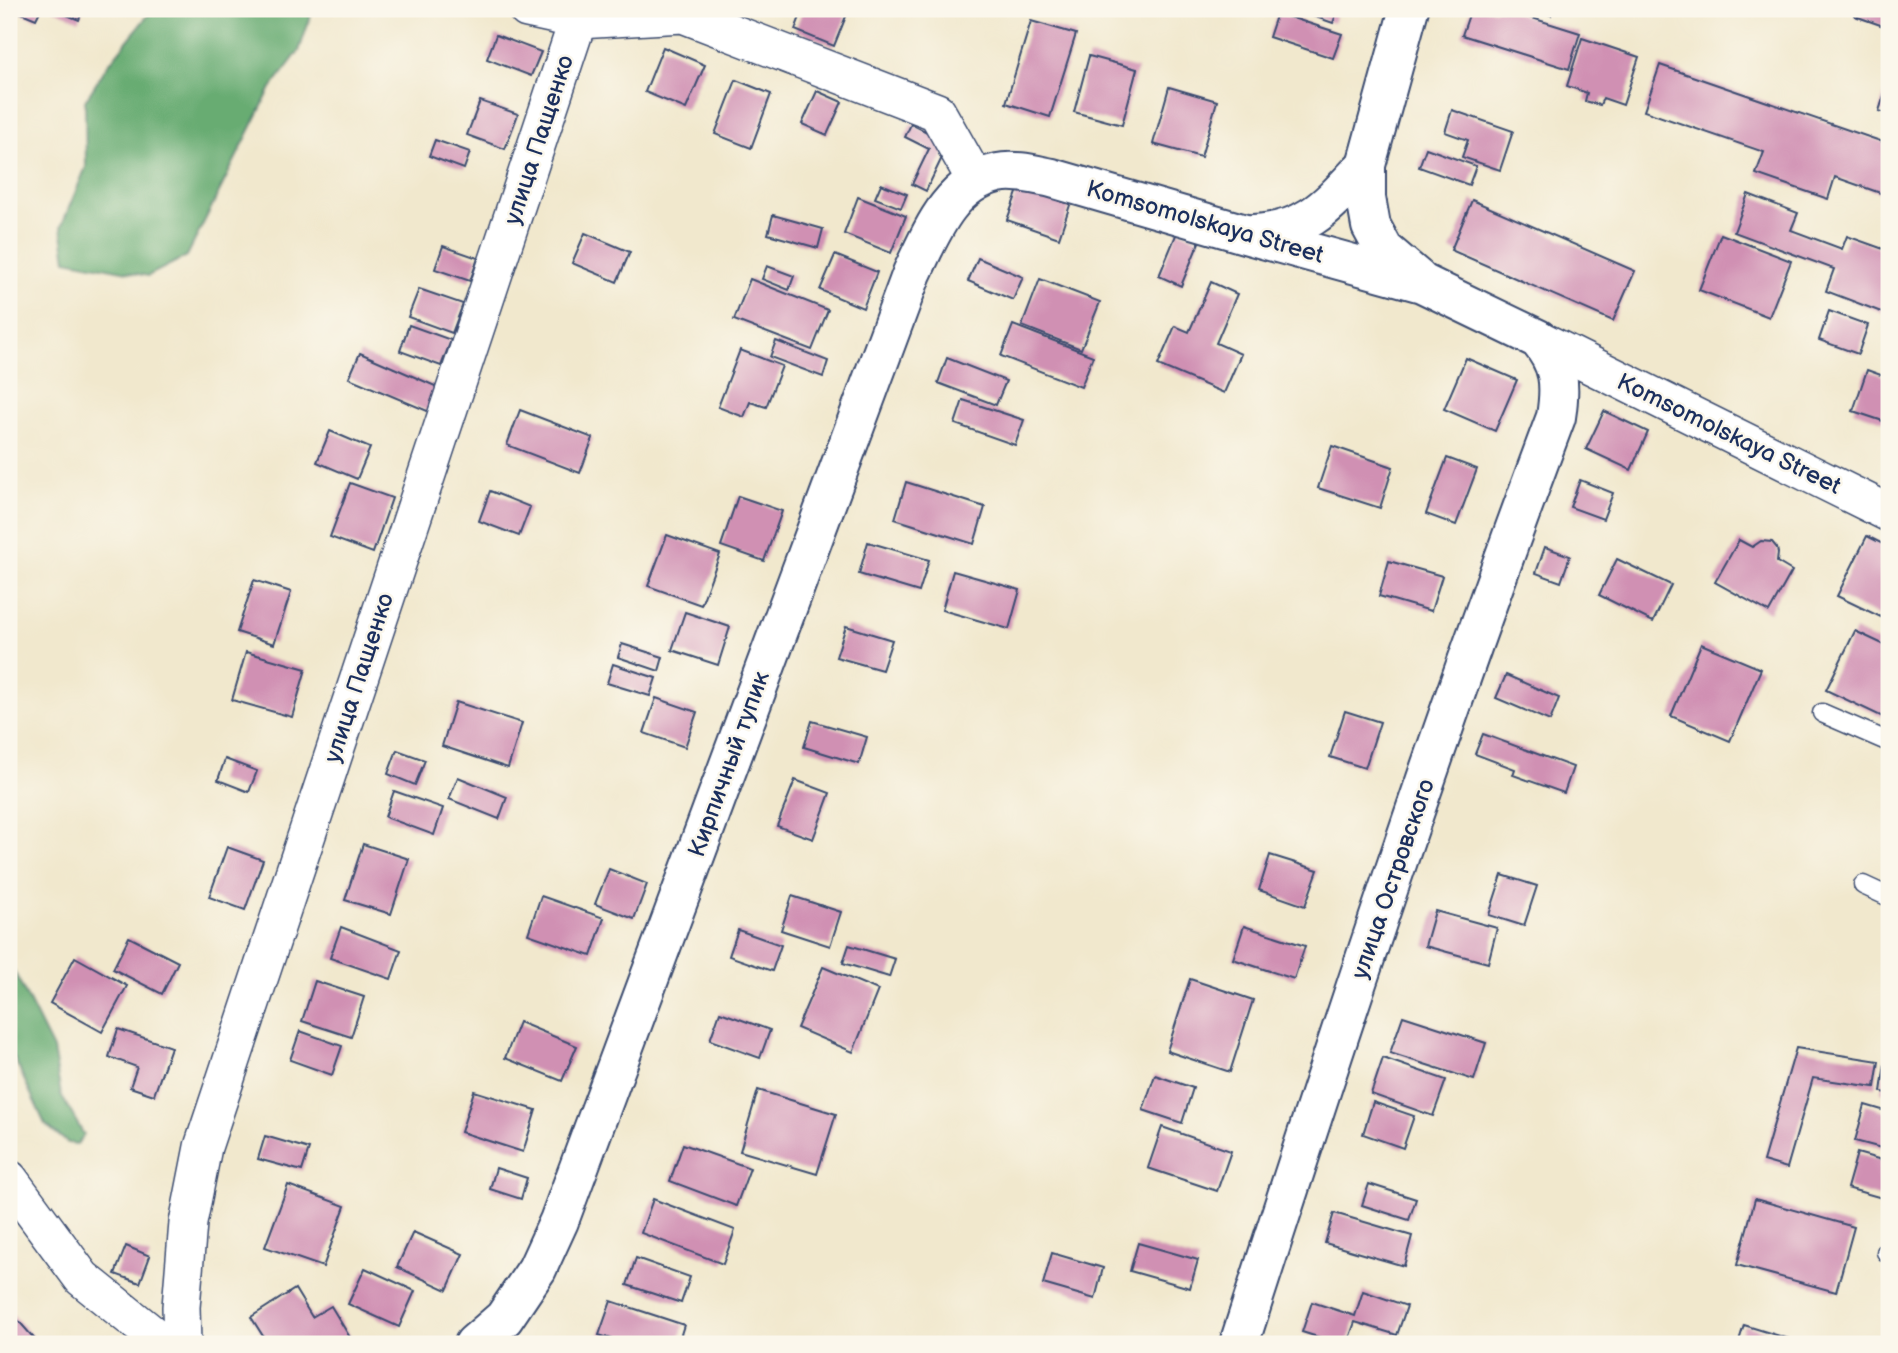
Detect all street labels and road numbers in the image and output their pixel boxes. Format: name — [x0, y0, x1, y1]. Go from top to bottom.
street label: улица Пащенко — [498, 52, 580, 228]
street label: Komsomolskaya Street — [1083, 174, 1328, 270]
street label: Komsomolskaya Street — [1612, 367, 1846, 501]
street label: улица Пащенко — [318, 590, 400, 766]
street label: Кирпичный тупик — [682, 667, 776, 861]
street label: улица Островского — [1345, 775, 1441, 983]

